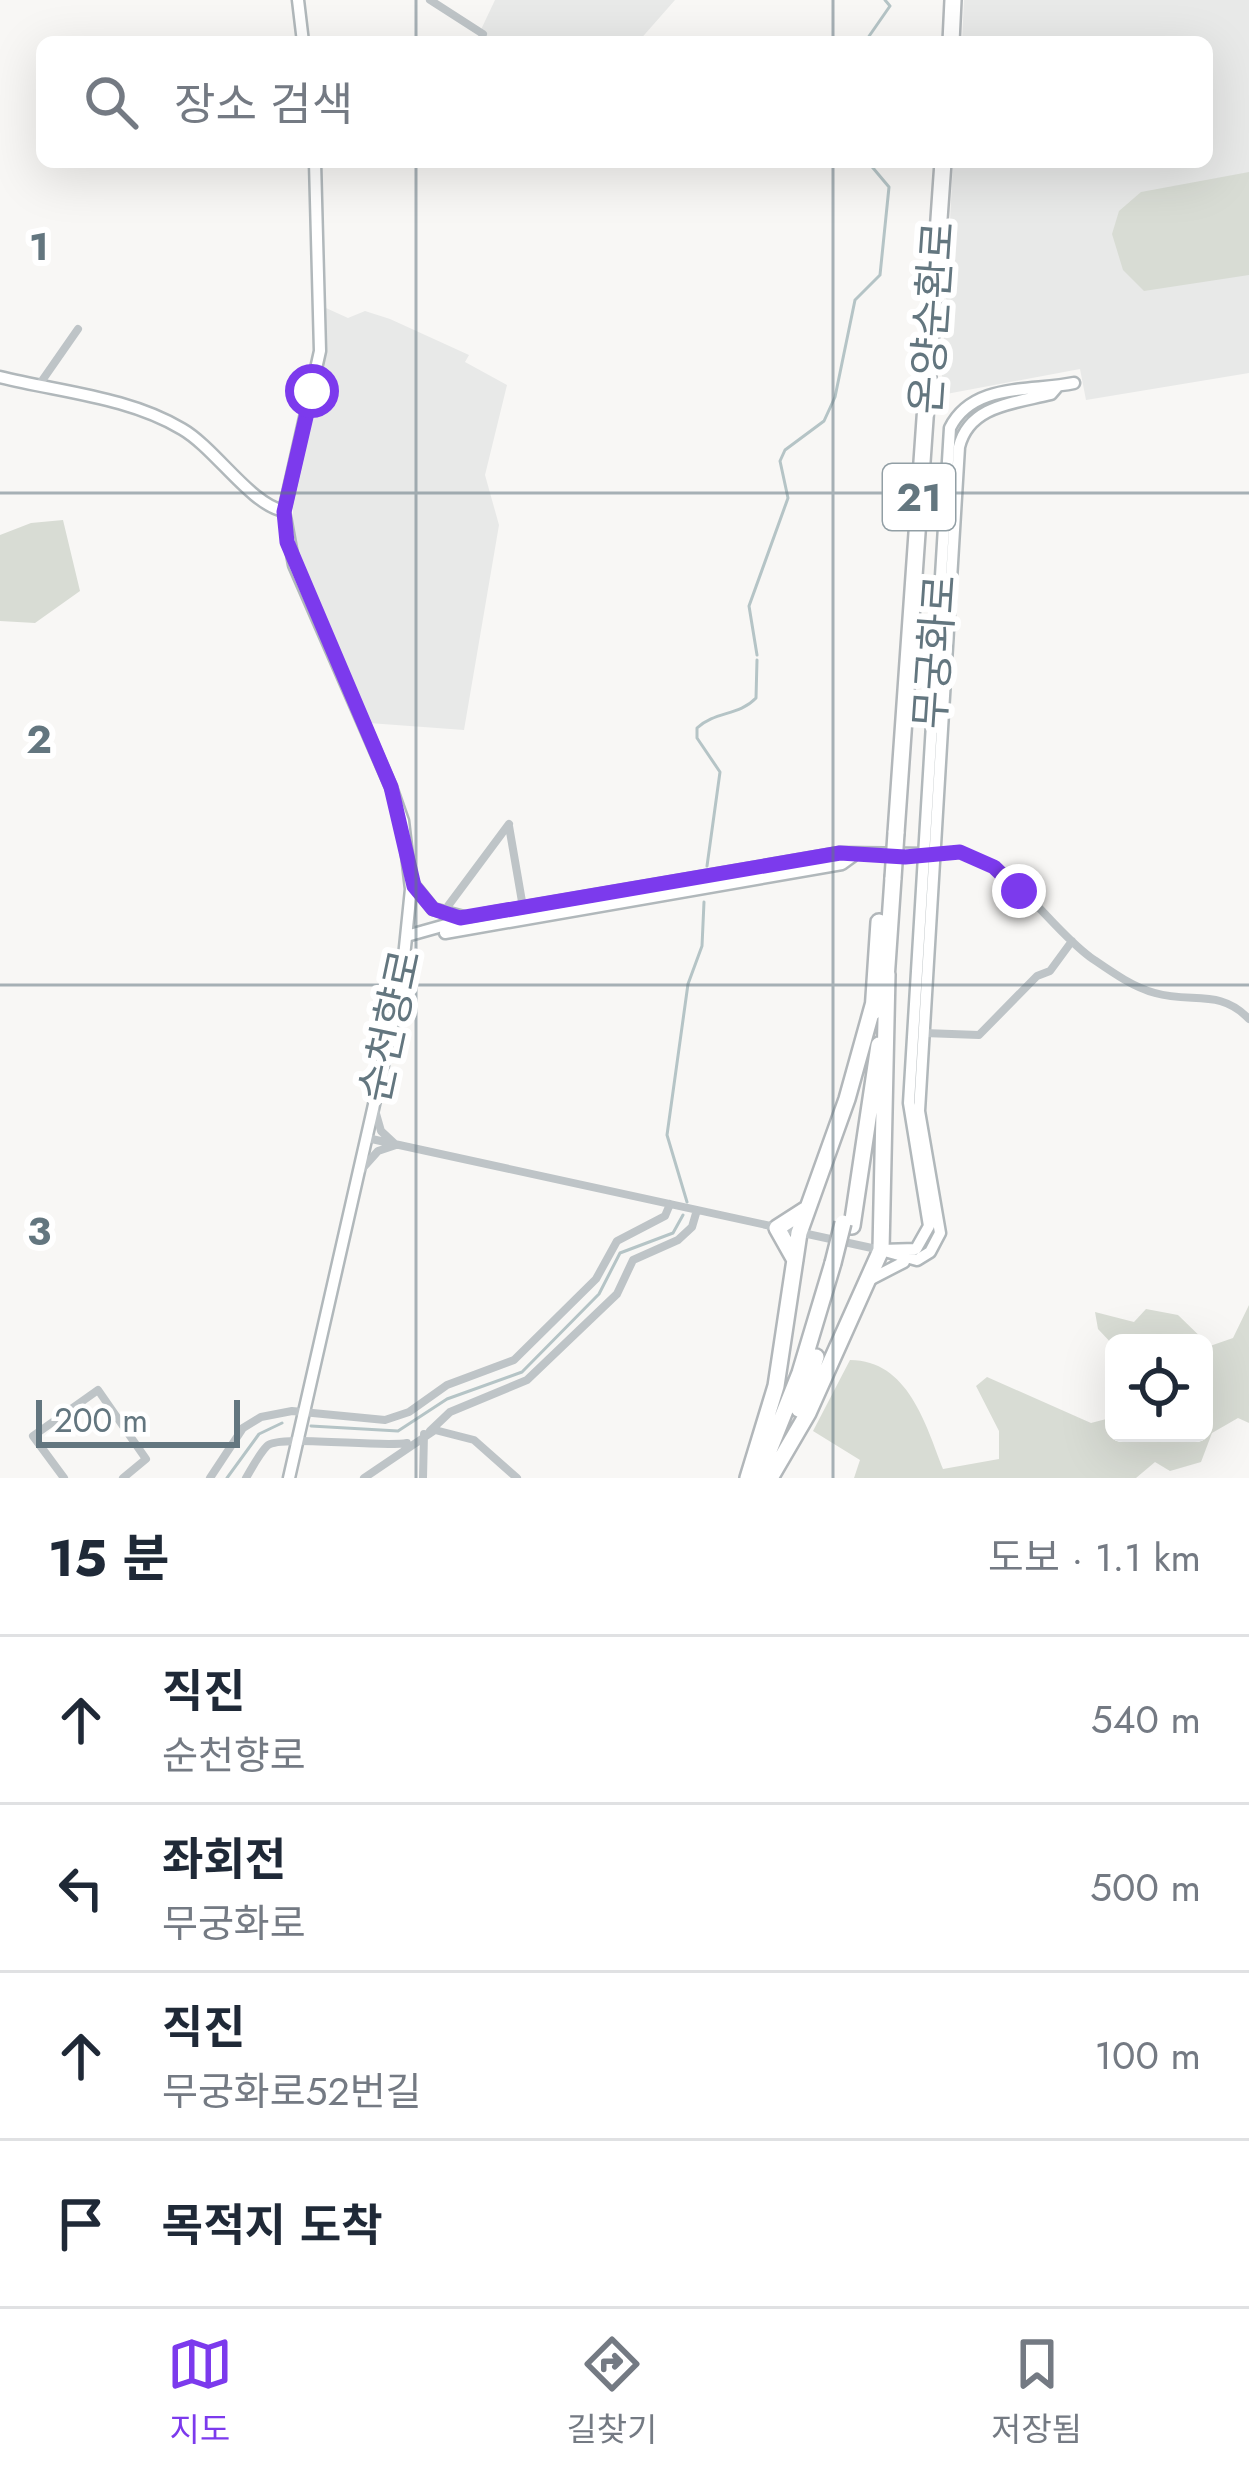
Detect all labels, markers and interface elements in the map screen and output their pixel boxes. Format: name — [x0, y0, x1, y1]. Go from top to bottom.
search box — [36, 36, 1213, 168]
icon: search — [78, 69, 144, 135]
text: 장소 검색 — [174, 72, 353, 137]
text: 1 — [29, 218, 49, 275]
street label: 온양순환로 — [895, 220, 969, 416]
route start — [285, 364, 339, 418]
road number: 21 — [883, 464, 955, 530]
street label: 무궁화로 — [899, 573, 971, 731]
text: 2 — [26, 711, 52, 768]
route end — [992, 864, 1046, 918]
street label: 순천향로 — [344, 944, 436, 1108]
text: 3 — [27, 1203, 51, 1260]
map controls — [1105, 1334, 1213, 1442]
button: locate — [1105, 1334, 1213, 1442]
scale bar — [36, 1394, 240, 1447]
text: 200 m — [54, 1397, 148, 1444]
text: 15 분 — [48, 1521, 169, 1595]
text: 도보 · 1.1 km — [988, 1529, 1201, 1586]
text: 직진 — [162, 1659, 245, 1724]
icon: ahead — [48, 1687, 114, 1753]
text: 540 m — [1091, 1691, 1201, 1748]
text: 순천향로 — [162, 1727, 306, 1784]
text: 좌회전 — [162, 1827, 286, 1892]
icon: left — [48, 1855, 114, 1921]
text: 500 m — [1090, 1859, 1201, 1916]
text: 무궁화로 — [162, 1895, 306, 1952]
text: 직진 — [162, 1995, 245, 2060]
icon: ahead — [48, 2023, 114, 2089]
text: 100 m — [1095, 2027, 1201, 2084]
text: 무궁화로52번길 — [162, 2063, 421, 2120]
icon: arrive — [48, 2191, 114, 2257]
text: 목적지 도착 — [162, 2193, 383, 2258]
tab: 지도 — [167, 2331, 233, 2453]
tab: 길찾기 — [566, 2331, 657, 2453]
tab: 저장됨 — [991, 2331, 1082, 2453]

